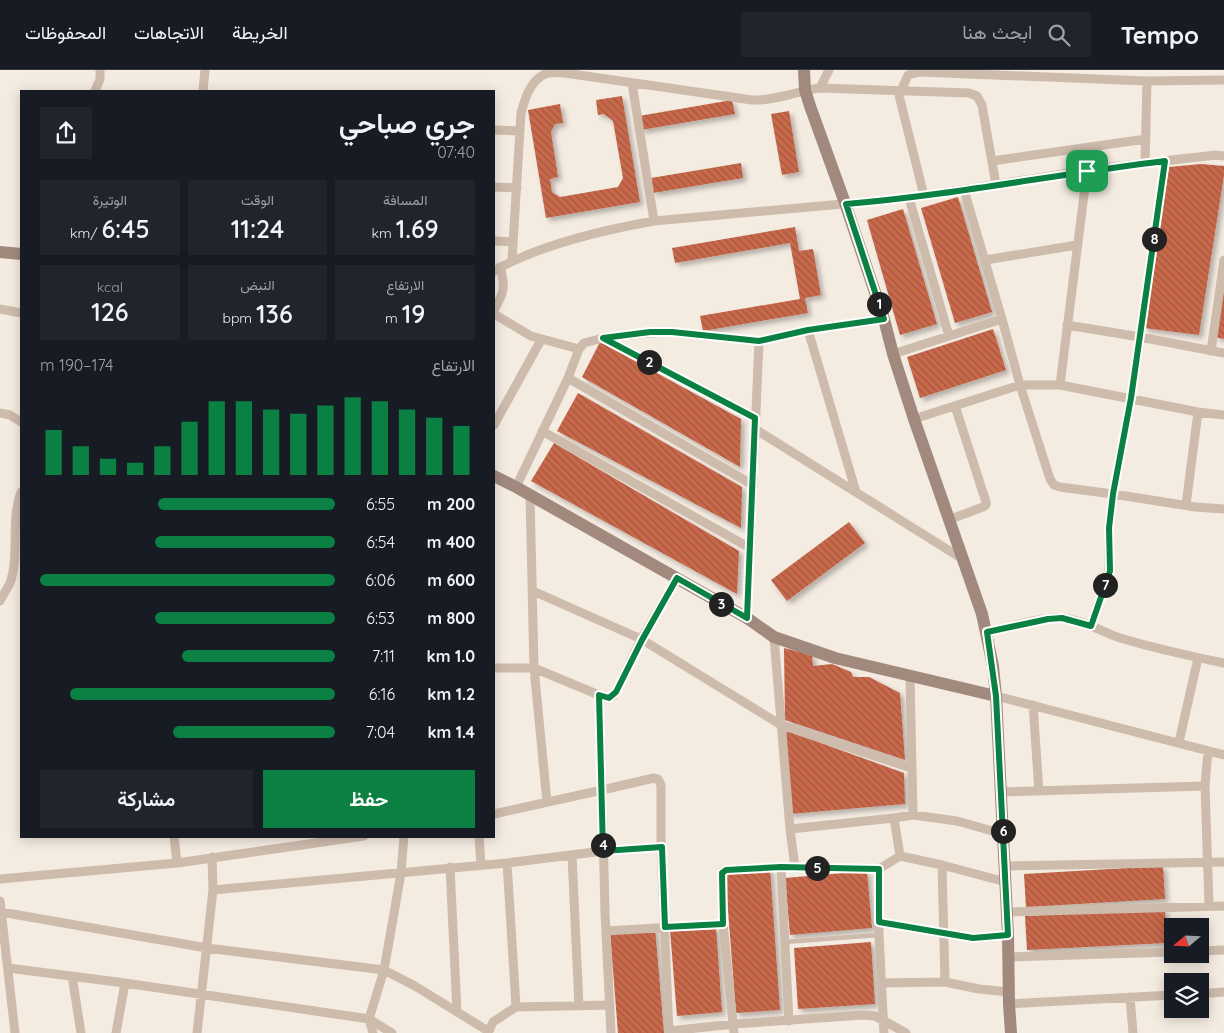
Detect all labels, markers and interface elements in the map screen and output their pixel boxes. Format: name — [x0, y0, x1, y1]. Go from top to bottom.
search box — [741, 12, 1091, 57]
text: ابحث هنا — [962, 20, 1033, 44]
text: Tempo — [1121, 20, 1199, 50]
text: المحفوظات — [25, 21, 106, 44]
text: الاتجاهات — [134, 21, 204, 44]
text: الخريطة — [232, 21, 288, 44]
icon: search — [1045, 21, 1073, 49]
text: جري صباحي — [339, 105, 475, 140]
button: share — [40, 107, 92, 159]
text: 07:40 — [437, 142, 475, 162]
pin — [1066, 150, 1108, 192]
icon: arrive — [1073, 157, 1101, 185]
text: الوتيرة — [93, 191, 127, 209]
text: الوقت — [241, 191, 274, 209]
text: المسافة — [383, 191, 427, 209]
text: 6:45 — [101, 213, 150, 244]
text: 11:24 — [231, 213, 284, 244]
text: 1.69 — [396, 213, 439, 244]
text: /km — [70, 224, 101, 242]
text: km — [372, 224, 396, 242]
pin: 8 — [1142, 226, 1166, 252]
text: 8 — [1151, 230, 1158, 248]
text: النبض — [240, 276, 275, 294]
text: الارتفاع — [386, 276, 424, 294]
text: kcal — [97, 278, 123, 296]
pin: 1 — [866, 292, 892, 316]
text: 1 — [877, 295, 882, 313]
text: 126 — [91, 296, 129, 327]
text: 136 — [256, 298, 293, 329]
text: 19 — [402, 298, 425, 329]
text: bpm — [222, 309, 256, 327]
text: m — [385, 309, 402, 327]
pin: 2 — [636, 350, 662, 374]
text: 2 — [646, 353, 653, 371]
text: 174–190 m — [40, 355, 113, 375]
text: الارتفاع — [432, 355, 475, 375]
text: 6:55 — [366, 494, 395, 514]
text: 200 m — [427, 494, 475, 514]
text: 6:54 — [366, 532, 395, 552]
text: 400 m — [427, 532, 475, 552]
text: 6:06 — [365, 570, 395, 590]
text: 600 m — [427, 570, 475, 590]
pin: 7 — [1092, 572, 1118, 598]
text: 7 — [1102, 576, 1109, 594]
pin: 3 — [708, 592, 734, 616]
text: 3 — [718, 595, 725, 613]
text: 6:53 — [366, 608, 395, 628]
text: 800 m — [427, 608, 475, 628]
text: 7:11 — [372, 646, 395, 666]
text: 1.0 km — [427, 646, 475, 666]
text: 6:16 — [369, 684, 395, 704]
text: 1.2 km — [427, 684, 475, 704]
text: 7:04 — [366, 722, 395, 742]
text: 1.4 km — [428, 722, 475, 742]
button: مشاركة — [40, 770, 253, 828]
button: حفظ — [263, 770, 475, 828]
pin: 6 — [990, 818, 1016, 844]
text: 6 — [1000, 822, 1007, 840]
pin: 4 — [590, 832, 616, 858]
text: 4 — [599, 836, 608, 854]
pin: 5 — [804, 856, 830, 880]
text: 5 — [813, 859, 822, 877]
north arrow — [1164, 918, 1209, 962]
map controls — [1164, 918, 1209, 1018]
button: layers — [1164, 973, 1209, 1018]

